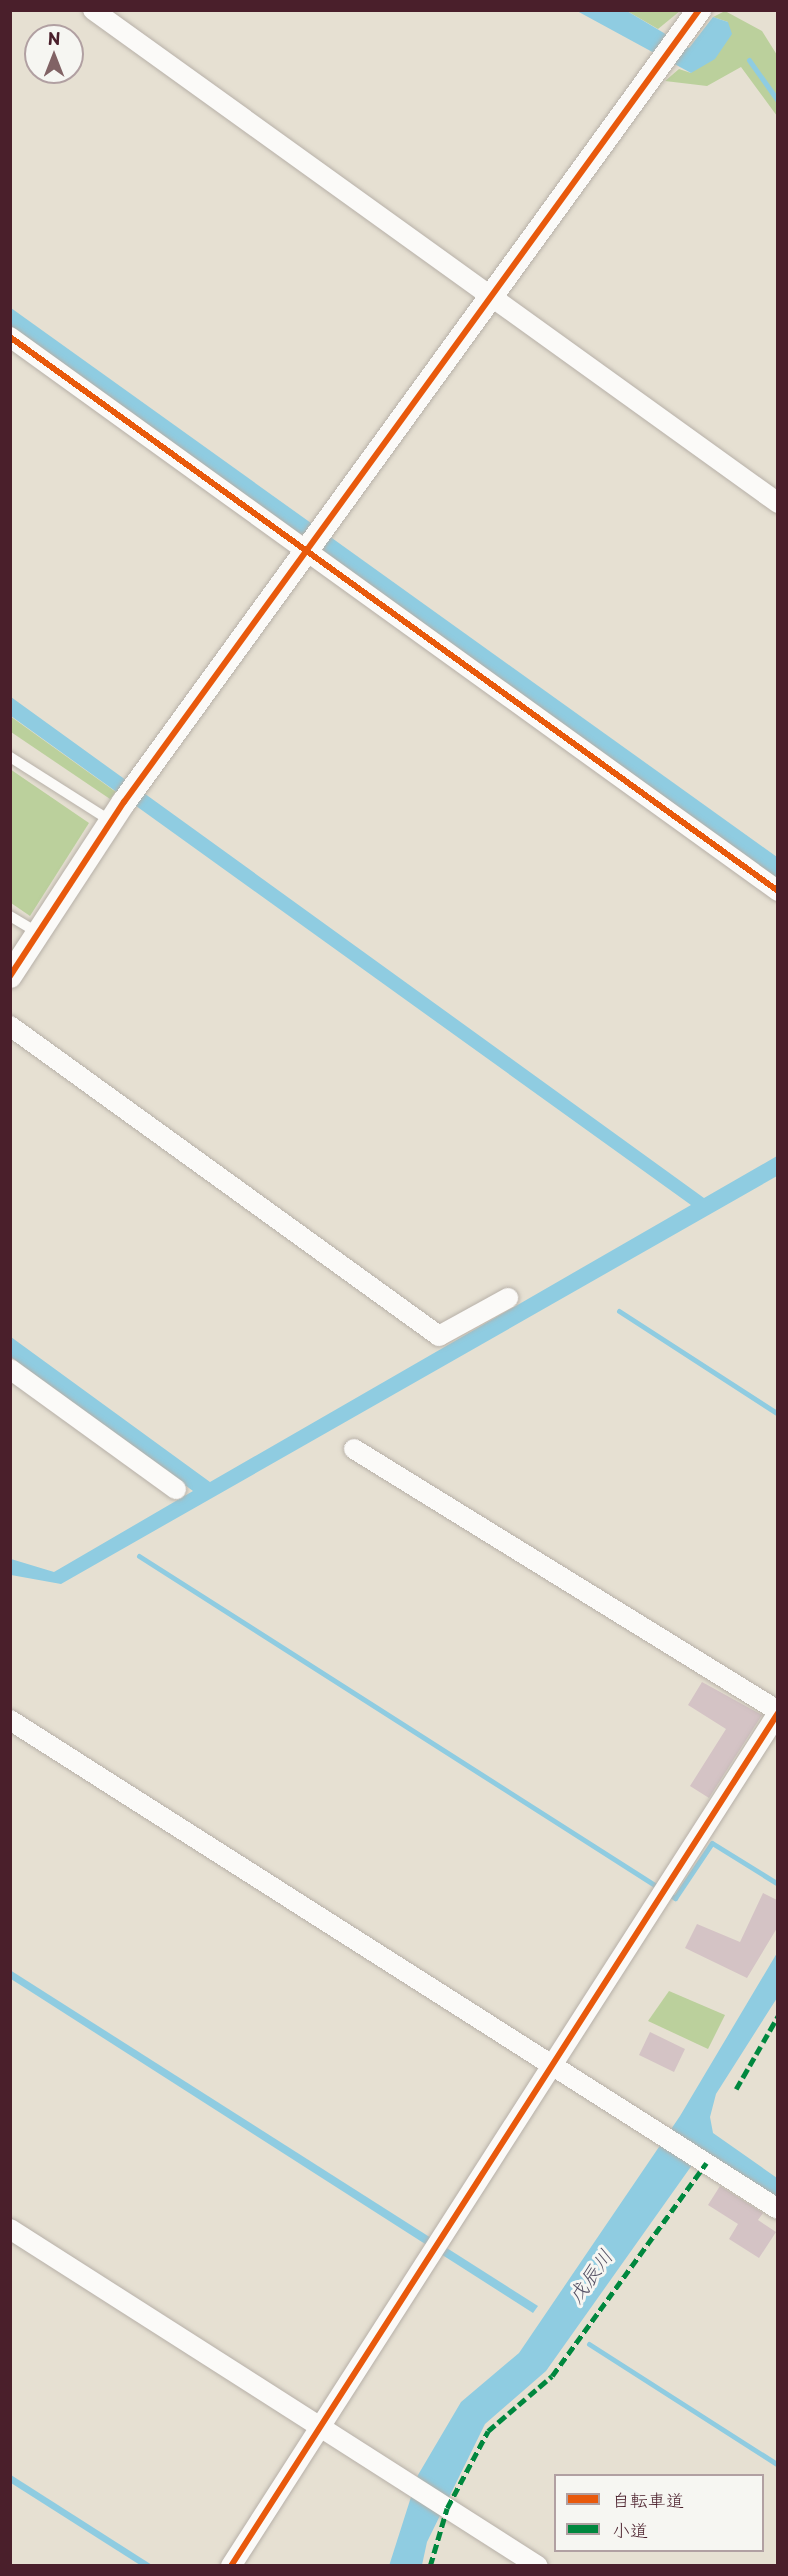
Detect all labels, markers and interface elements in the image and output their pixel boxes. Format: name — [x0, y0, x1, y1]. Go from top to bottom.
north arrow — [24, 24, 84, 84]
text: N — [48, 26, 60, 50]
water label: 戊辰川 — [563, 2245, 617, 2307]
legend — [554, 2474, 764, 2552]
text: 自転車道 — [612, 2486, 684, 2513]
text: 小道 — [612, 2516, 648, 2543]

